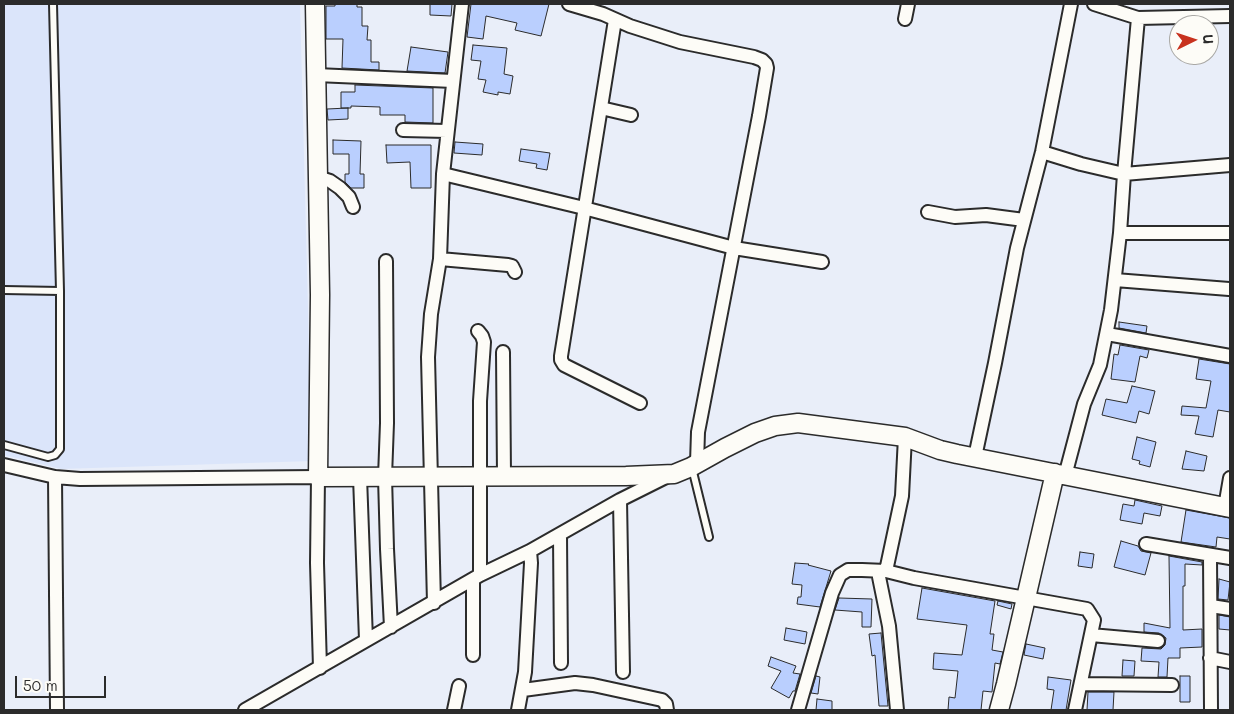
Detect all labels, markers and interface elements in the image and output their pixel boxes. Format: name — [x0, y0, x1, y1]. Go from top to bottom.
north arrow — [1169, 15, 1219, 65]
text: U — [1199, 33, 1218, 45]
scale bar — [18, 666, 109, 698]
text: 50 m — [23, 675, 58, 695]

